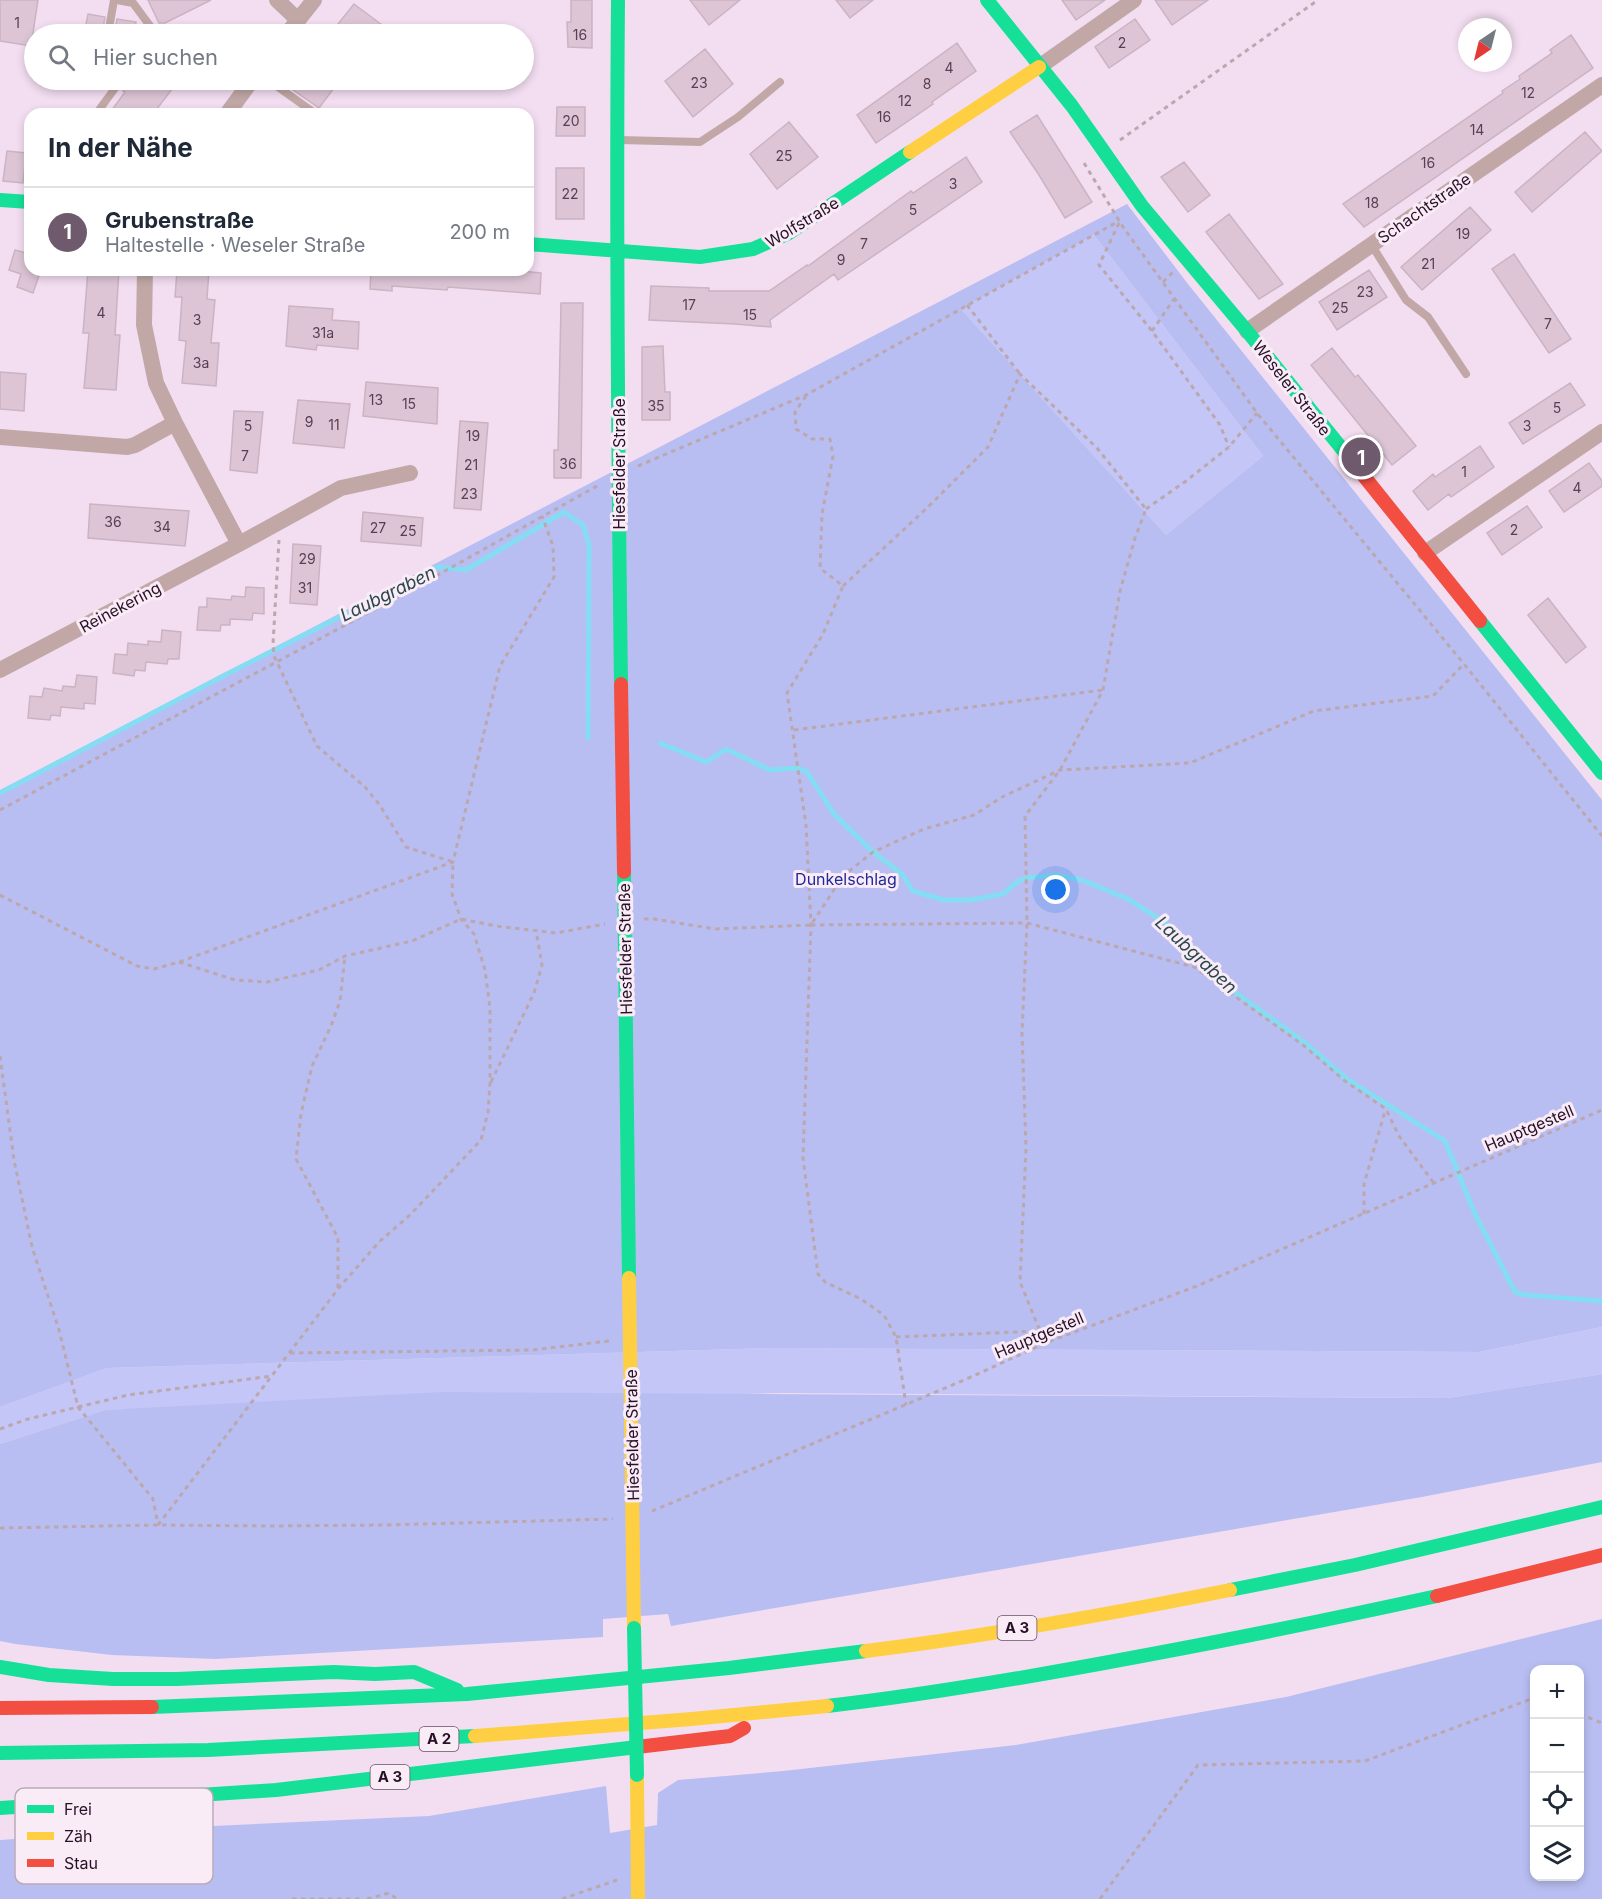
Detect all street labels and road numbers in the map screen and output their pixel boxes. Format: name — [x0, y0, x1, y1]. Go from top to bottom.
street label: Schachtstraße — [1373, 168, 1475, 248]
street label: Wolfstraße — [762, 192, 842, 252]
street label: Weseler Straße — [1249, 336, 1335, 440]
street label: Hiesfelder Straße — [609, 398, 629, 530]
street label: Reinekering — [76, 577, 164, 637]
street label: Hiesfelder Straße — [614, 883, 636, 1015]
street label: Hauptgestell — [1481, 1100, 1577, 1156]
street label: Hauptgestell — [991, 1307, 1087, 1363]
street label: Hiesfelder Straße — [621, 1369, 643, 1501]
road number: A 3 — [998, 1616, 1036, 1640]
road number: A 2 — [420, 1727, 458, 1751]
road number: A 3 — [370, 1765, 410, 1789]

